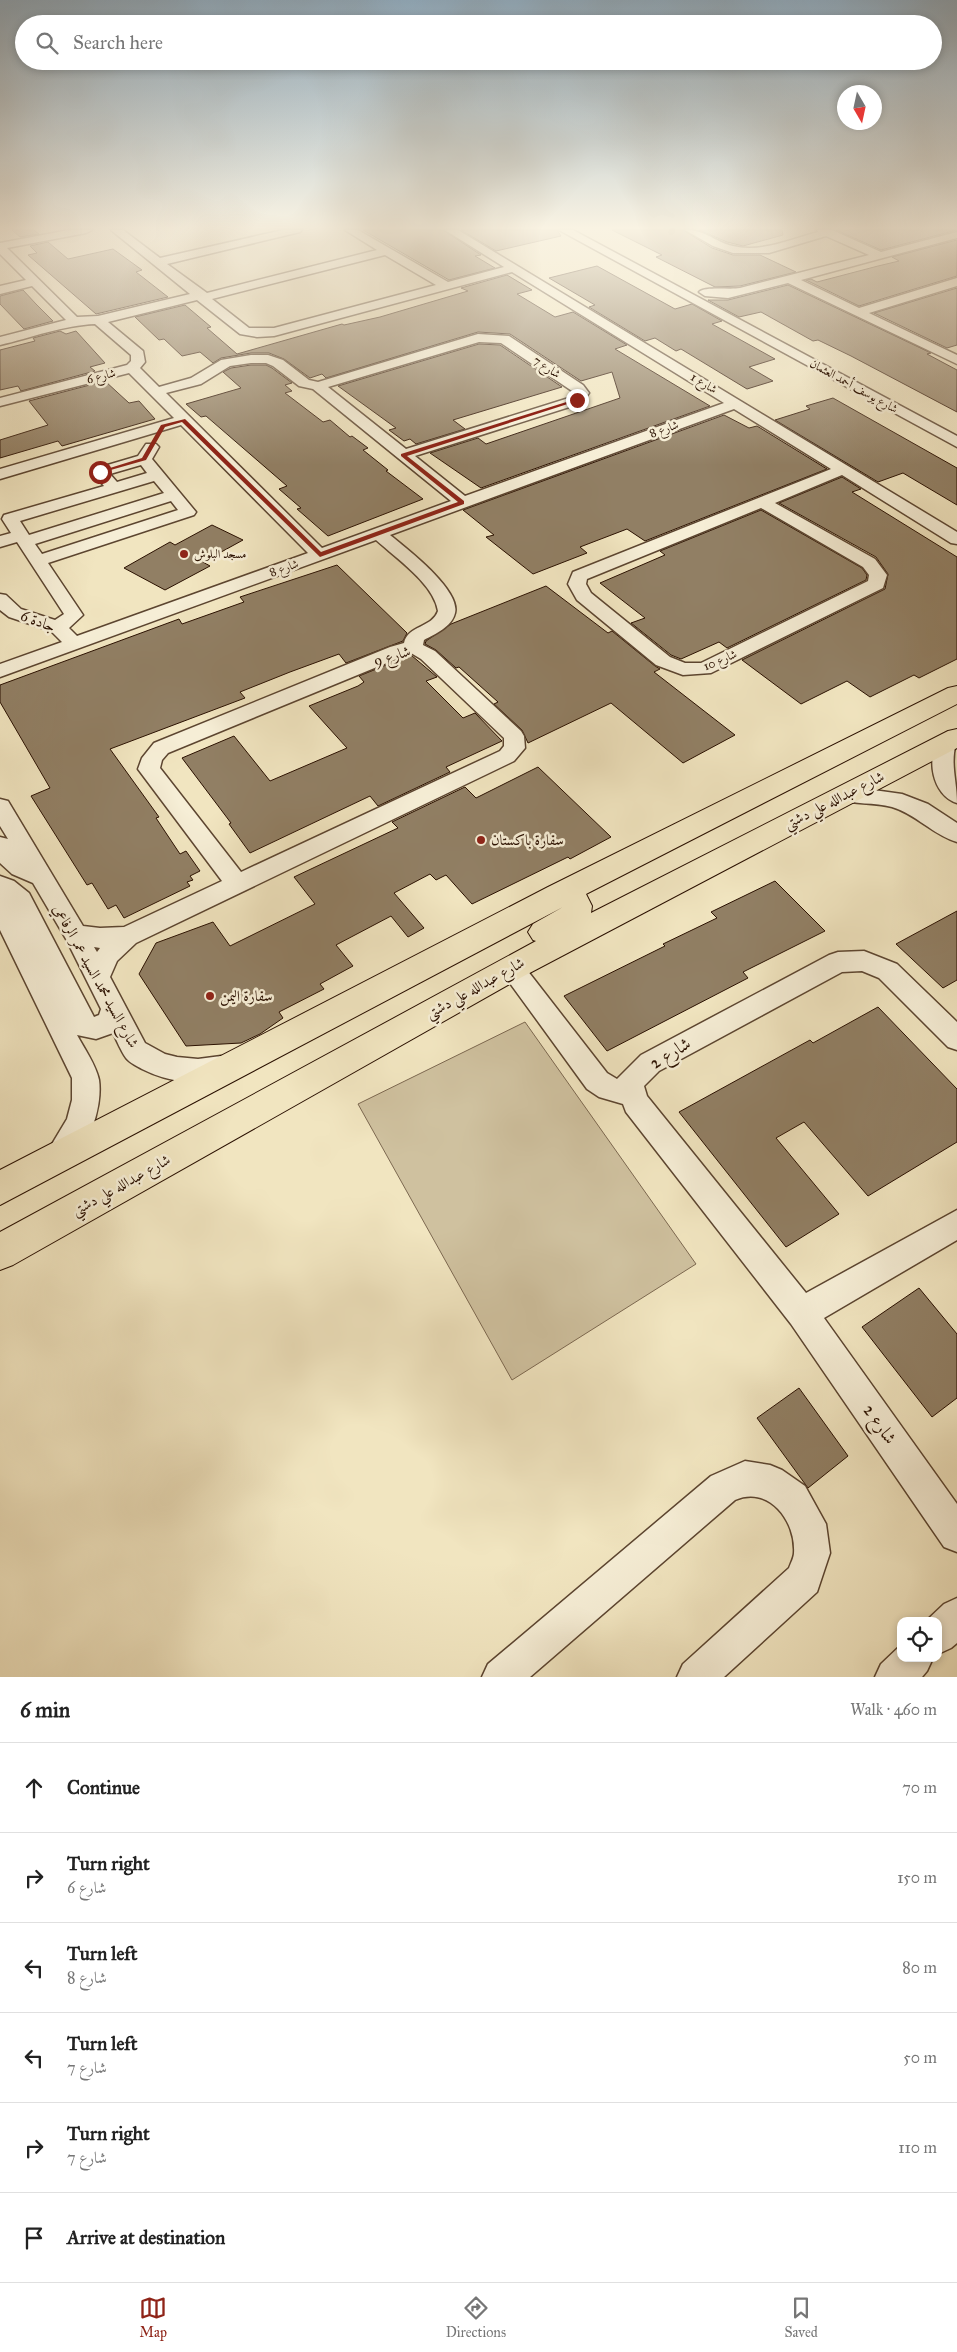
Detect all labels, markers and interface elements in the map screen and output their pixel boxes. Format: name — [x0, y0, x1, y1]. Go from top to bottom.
search box — [15, 15, 942, 70]
icon: search — [33, 29, 61, 57]
text: Search here — [73, 31, 163, 54]
north arrow — [837, 85, 882, 130]
street label: شارع 7 — [528, 353, 563, 385]
street label: شارع يوسف أحمد العثمان — [806, 355, 901, 420]
street label: شارع 6 — [85, 366, 118, 390]
street label: شارع 1 — [686, 370, 720, 400]
route end — [566, 389, 589, 412]
street label: شارع 8 — [648, 417, 682, 444]
route start — [89, 461, 112, 484]
place label: مسجد البلوش — [194, 547, 247, 562]
marker: مسجد البلوش — [178, 548, 190, 560]
street label: شارع 8 — [268, 556, 302, 583]
street label: جادة 6 — [18, 606, 58, 636]
street label: شارع 9 — [372, 642, 414, 674]
street label: شارع 10 — [701, 647, 741, 677]
street label: شارع عبدالله علي دشتي — [781, 767, 889, 837]
place label: سفارة باكستان — [491, 831, 564, 849]
marker: سفارة باكستان — [475, 834, 487, 846]
street label: شارع السيد محمد السيد عمر الرفاعي — [46, 901, 143, 1053]
street label: شارع عبدالله علي دشتي — [423, 953, 530, 1027]
place label: سفارة اليمن — [220, 987, 272, 1006]
marker: سفارة اليمن — [204, 990, 216, 1002]
street label: شارع 2 — [645, 1032, 697, 1077]
street label: شارع عبدالله علي دشتي — [69, 1150, 176, 1224]
street label: شارع 2 — [855, 1400, 902, 1451]
map controls — [897, 1617, 942, 1662]
button: locate — [897, 1617, 942, 1662]
text: 6 min — [20, 1697, 70, 1723]
text: Walk · 460 m — [850, 1700, 937, 1719]
icon: ahead — [20, 1774, 48, 1802]
text: Continue — [67, 1776, 140, 1799]
text: 70 m — [902, 1778, 937, 1797]
text: Turn right — [67, 1852, 150, 1875]
icon: right — [20, 1864, 48, 1892]
text: 150 m — [897, 1868, 937, 1887]
text: شارع 6 — [67, 1878, 106, 1897]
text: Turn left — [67, 1942, 137, 1965]
icon: left — [20, 1954, 48, 1982]
text: 80 m — [902, 1958, 937, 1977]
text: شارع 8 — [67, 1968, 107, 1987]
text: Turn left — [67, 2032, 137, 2055]
icon: left — [20, 2044, 48, 2072]
text: 50 m — [903, 2048, 937, 2067]
text: شارع 7 — [67, 2058, 107, 2077]
text: Turn right — [67, 2122, 150, 2145]
icon: right — [20, 2134, 48, 2162]
text: 110 m — [898, 2138, 937, 2157]
text: شارع 7 — [67, 2148, 107, 2167]
icon: arrive — [20, 2224, 48, 2252]
text: Arrive at destination — [67, 2226, 225, 2249]
tab: Map — [139, 2294, 167, 2341]
tab: Directions — [446, 2294, 506, 2341]
tab: Saved — [785, 2294, 818, 2341]

